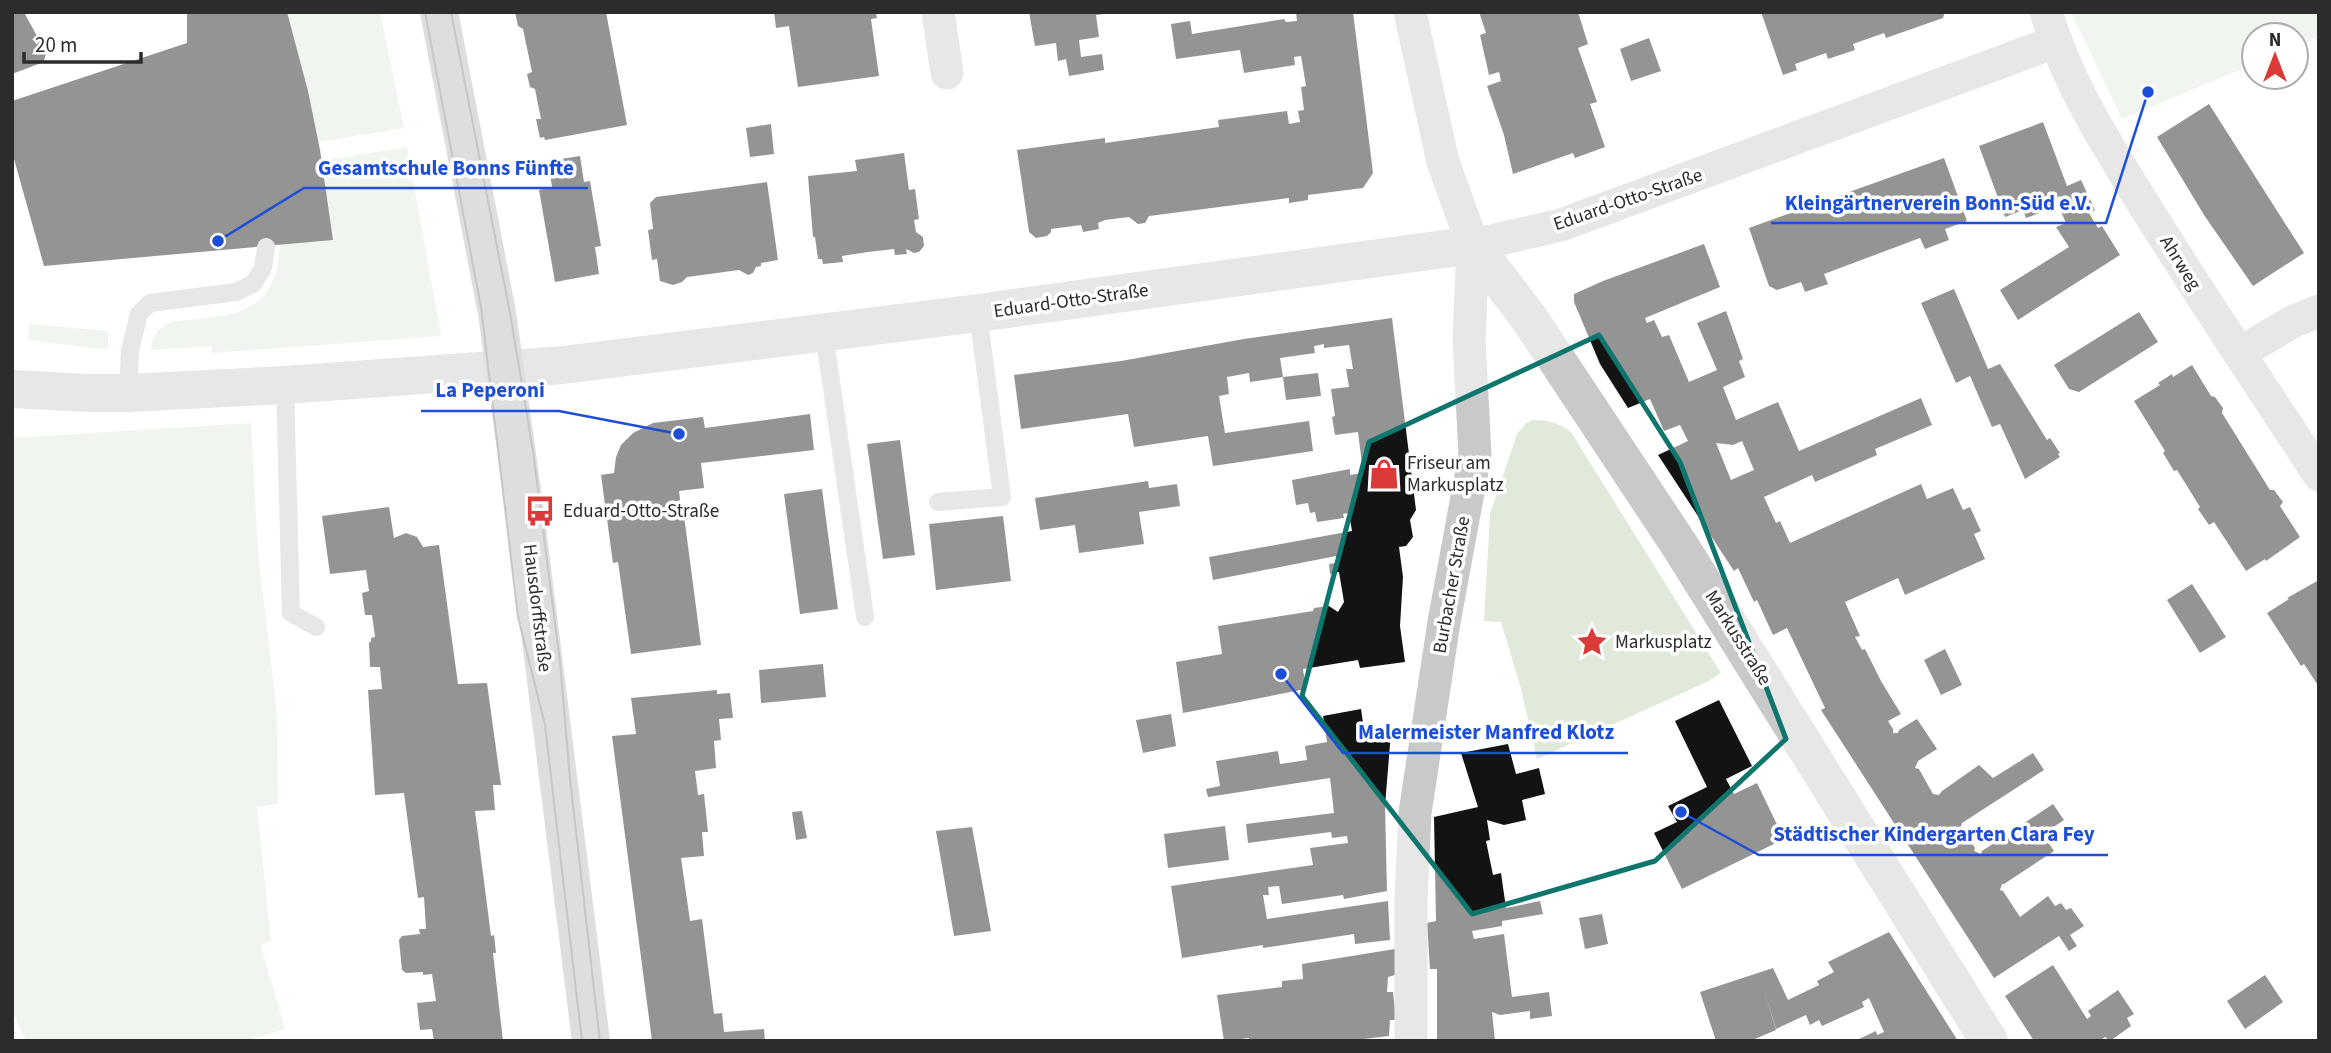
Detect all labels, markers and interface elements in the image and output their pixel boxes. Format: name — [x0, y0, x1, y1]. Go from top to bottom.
scale bar — [24, 21, 142, 65]
north arrow — [2240, 21, 2310, 91]
text: N — [2269, 27, 2281, 54]
text: 20 m — [35, 30, 77, 60]
callout: Gesamtschule Bonns Fünfte — [304, 146, 588, 188]
text: Gesamtschule Bonns Fünfte — [318, 153, 574, 183]
street label: Eduard-Otto-Straße — [1550, 162, 1706, 238]
callout: Kleingärtnerverein Bonn-Süd e.V. — [1771, 181, 2106, 223]
text: Kleingärtnerverein Bonn-Süd e.V. — [1785, 188, 2091, 218]
street label: Ahrweg — [2153, 230, 2208, 296]
street label: Eduard-Otto-Straße — [992, 277, 1150, 325]
callout: La Peperoni — [421, 369, 559, 411]
text: La Peperoni — [435, 375, 545, 405]
place label: Friseur am Markusplatz — [1407, 450, 1504, 499]
shop icon: Friseur am Markusplatz — [1367, 457, 1401, 491]
bus stop icon: Eduard-Otto-Straße — [523, 494, 557, 528]
place label: Eduard-Otto-Straße — [563, 498, 719, 525]
street label: Burbacher Straße — [1427, 514, 1477, 656]
street label: Hausdorffstraße — [516, 542, 558, 674]
street label: Markusstraße — [1698, 585, 1778, 691]
place icon: Markusplatz — [1575, 625, 1609, 659]
place label: Markusplatz — [1615, 629, 1712, 656]
callout: Malermeister Manfred Klotz — [1343, 711, 1628, 753]
text: Malermeister Manfred Klotz — [1358, 717, 1614, 747]
callout: Städtischer Kindergarten Clara Fey — [1759, 813, 2108, 855]
text: Städtischer Kindergarten Clara Fey — [1773, 819, 2095, 849]

